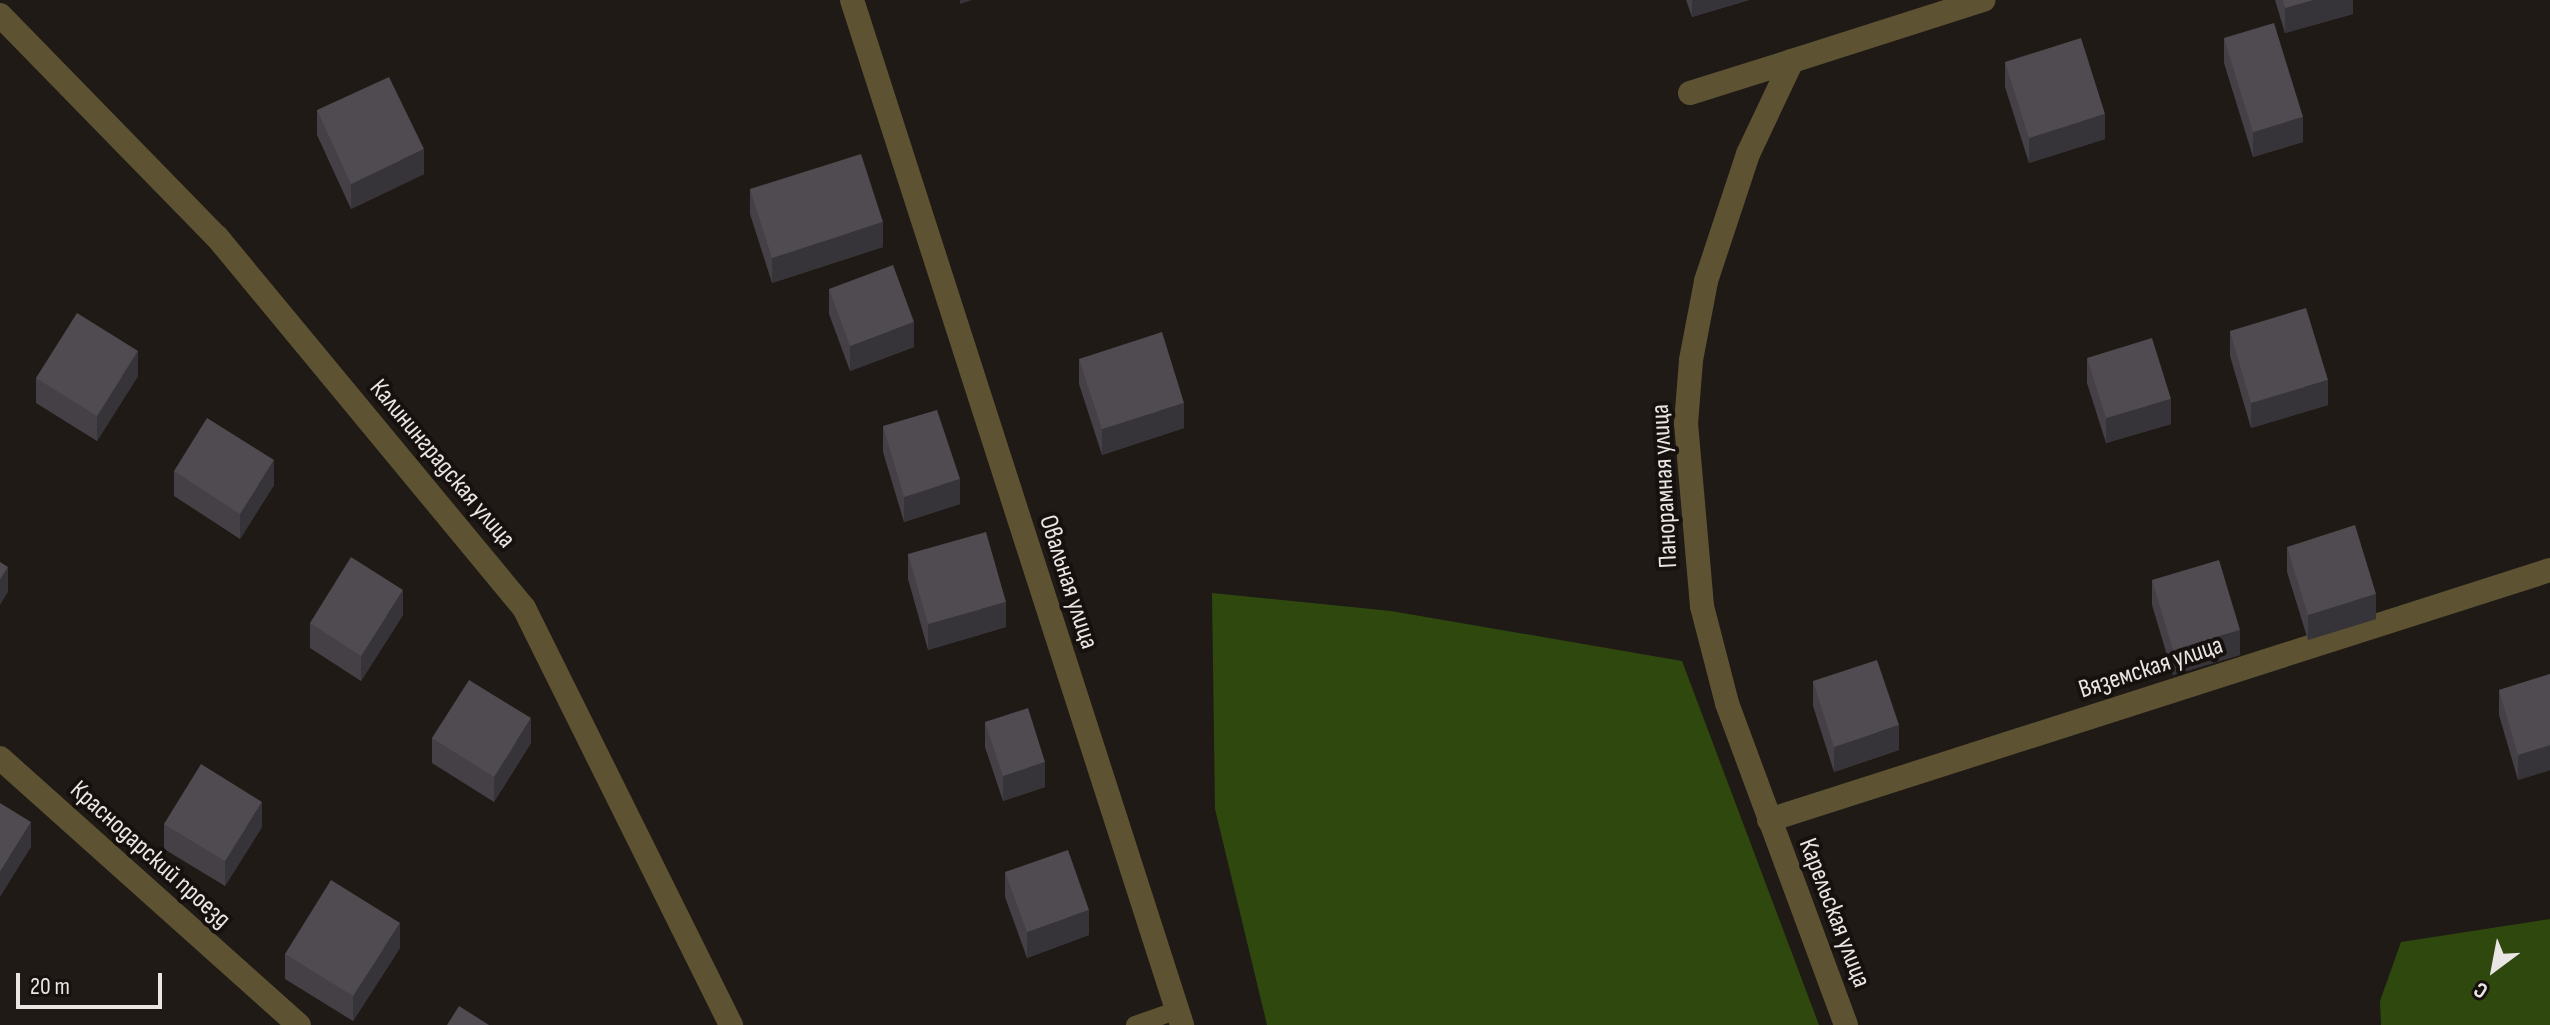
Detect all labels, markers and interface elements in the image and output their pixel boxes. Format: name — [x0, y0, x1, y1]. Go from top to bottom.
street label: Калининградская улица — [362, 373, 522, 555]
street label: Панорамная улица — [1645, 403, 1685, 569]
street label: Овальная улица — [1032, 511, 1104, 653]
street label: Вяземская улица — [2075, 630, 2227, 706]
street label: Краснодарский проезд — [63, 775, 237, 935]
street label: Карельская улица — [1791, 834, 1877, 992]
north arrow — [2454, 929, 2534, 1009]
scale bar — [20, 957, 166, 1007]
text: 20 m — [30, 972, 70, 1001]
text: С — [2469, 975, 2493, 1004]

